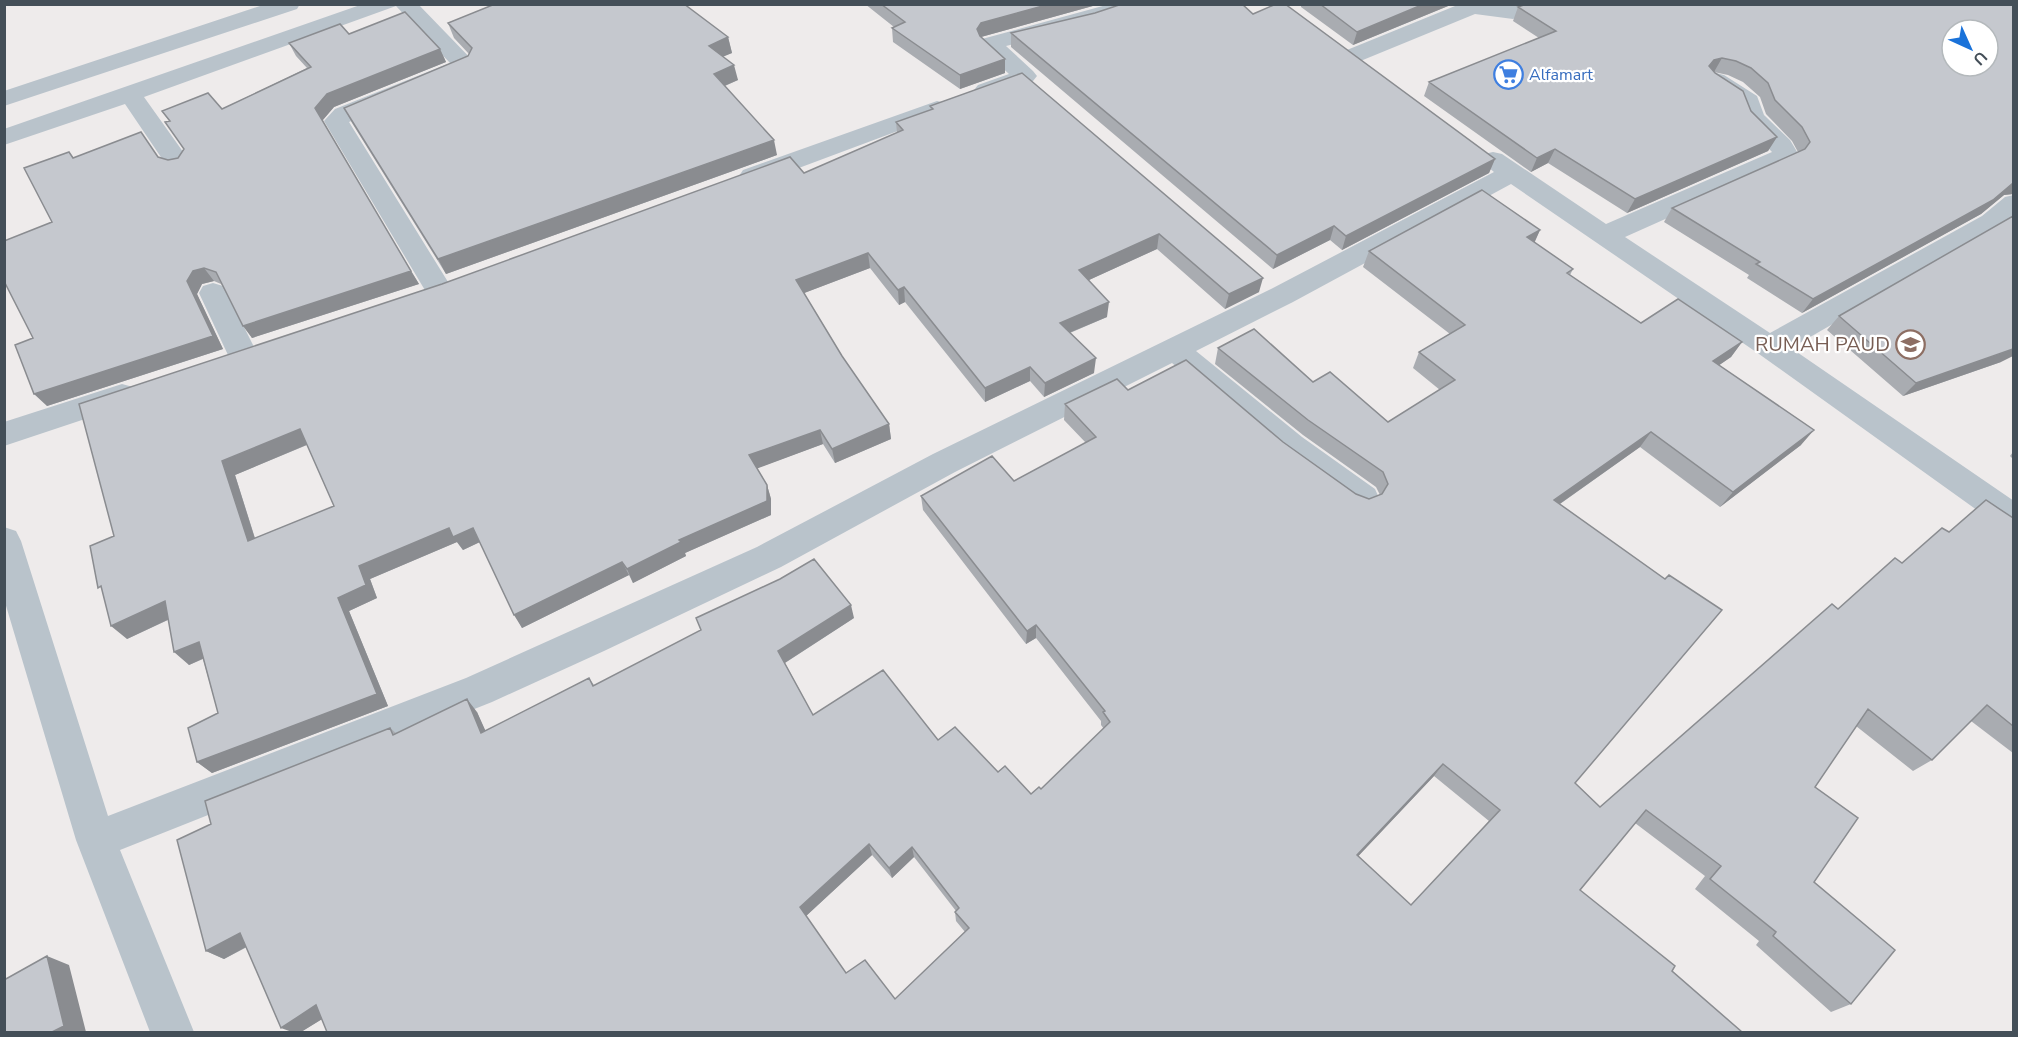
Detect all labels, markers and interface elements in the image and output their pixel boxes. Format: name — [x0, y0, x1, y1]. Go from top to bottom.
north arrow — [1940, 18, 2000, 78]
text: U — [1968, 46, 1992, 70]
supermarket icon: Alfamart — [1492, 59, 1524, 91]
place label: Alfamart — [1529, 64, 1593, 86]
school or university icon: RUMAH PAUD — [1895, 328, 1927, 360]
place label: RUMAH PAUD — [1755, 331, 1890, 358]

